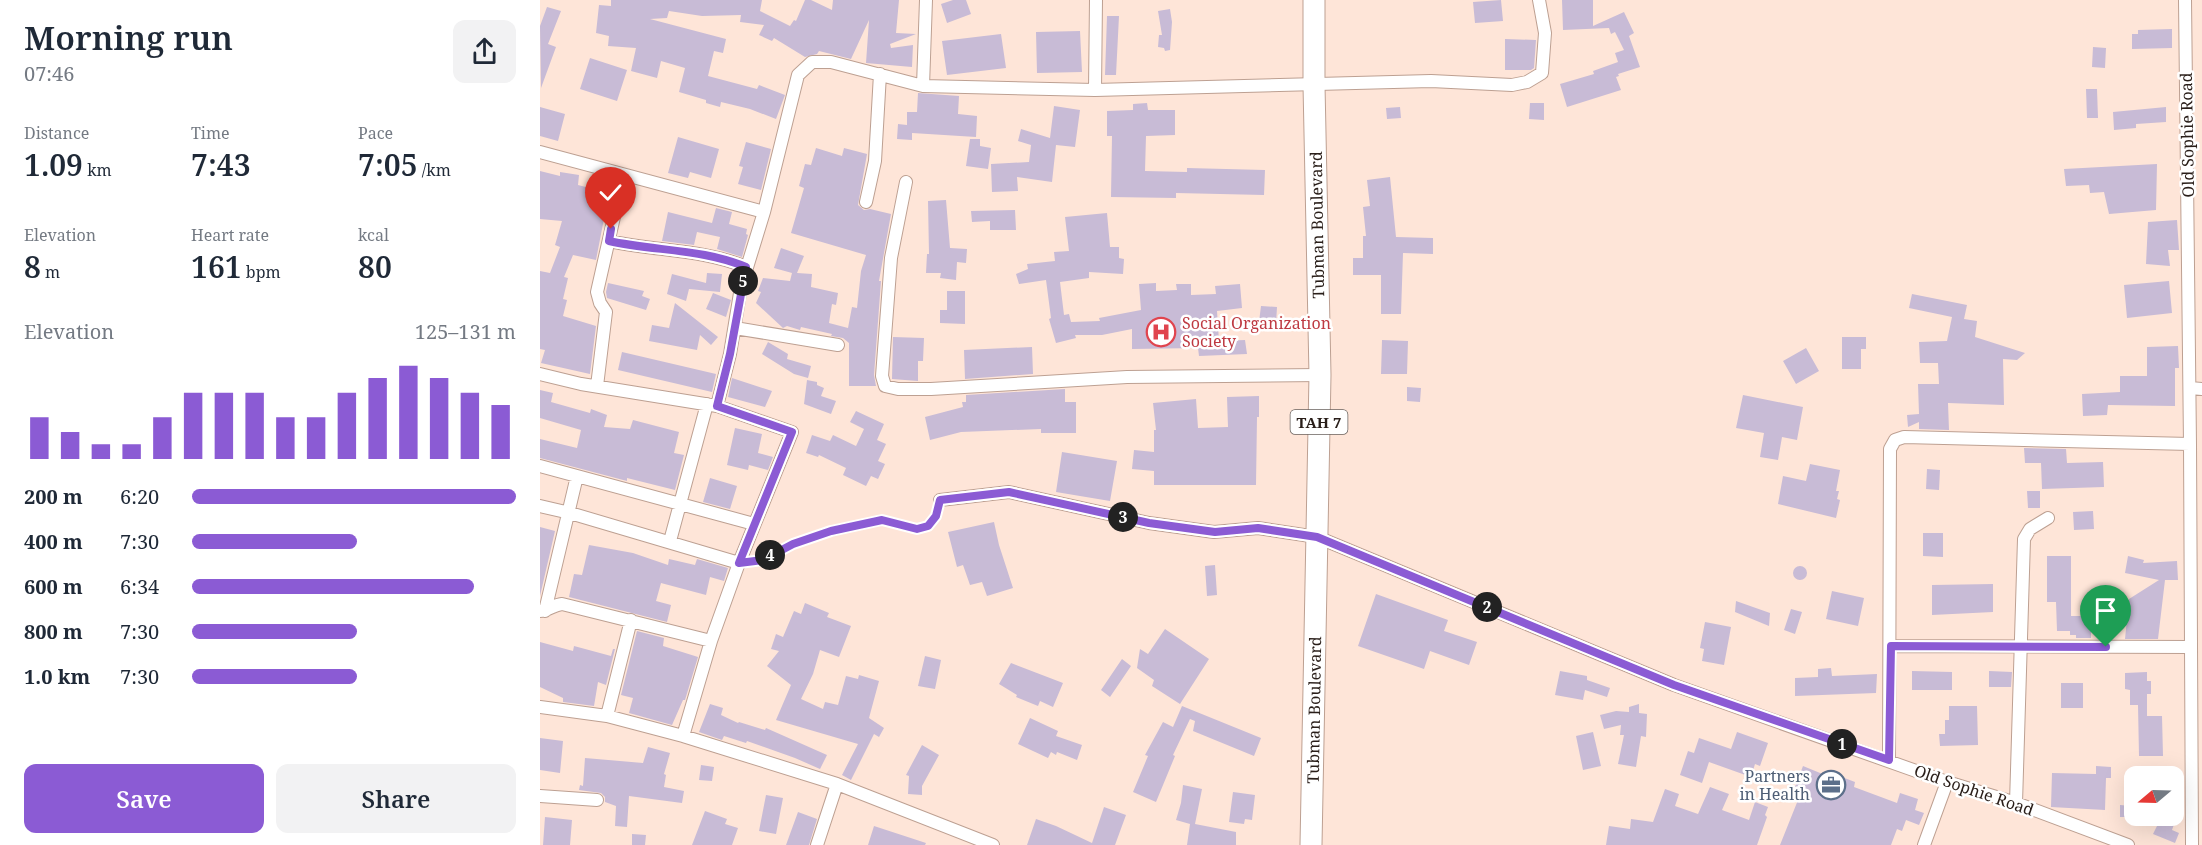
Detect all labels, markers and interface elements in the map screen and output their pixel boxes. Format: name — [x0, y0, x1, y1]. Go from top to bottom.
text: Morning run — [24, 15, 233, 60]
button: share — [453, 20, 516, 83]
text: 07:46 — [24, 60, 74, 87]
street label: Old Sophie Road — [2175, 72, 2199, 198]
text: Distance — [24, 122, 89, 144]
text: Time — [191, 122, 230, 144]
text: Pace — [358, 122, 393, 144]
text: 1.09 — [24, 144, 83, 185]
text: 7:43 — [191, 144, 251, 185]
text: 7:05 — [358, 144, 418, 185]
street label: Tubman Boulevard — [1305, 151, 1329, 299]
text: km — [83, 159, 112, 181]
text: /km — [418, 159, 451, 181]
pin — [585, 167, 636, 229]
icon: check — [594, 176, 627, 209]
text: Elevation — [24, 224, 96, 246]
text: Heart rate — [191, 224, 269, 246]
text: kcal — [358, 224, 389, 246]
text: 8 — [24, 246, 41, 287]
text: 161 — [191, 246, 242, 287]
text: 80 — [358, 246, 392, 287]
text: m — [41, 261, 60, 283]
text: bpm — [242, 261, 281, 283]
pin: 5 — [728, 266, 758, 296]
text: 5 — [738, 270, 748, 292]
place label: Social Organization Society — [1182, 312, 1331, 352]
hospital icon: Social Organization Society — [1145, 316, 1177, 348]
text: Elevation — [24, 318, 114, 345]
text: 125–131 m — [415, 318, 516, 345]
road number: TAH 7 — [1290, 410, 1348, 434]
text: 200 m — [24, 483, 83, 510]
text: 6:20 — [120, 483, 159, 510]
pin: 3 — [1108, 502, 1138, 532]
text: 3 — [1118, 506, 1128, 528]
text: 400 m — [24, 528, 83, 555]
text: 7:30 — [120, 528, 159, 555]
pin: 4 — [755, 540, 785, 570]
text: 4 — [765, 544, 775, 566]
text: 600 m — [24, 573, 83, 600]
text: 6:34 — [120, 573, 159, 600]
pin — [2080, 585, 2131, 647]
pin: 2 — [1472, 592, 1502, 622]
icon: arrive — [2089, 594, 2122, 627]
text: 2 — [1482, 596, 1492, 618]
text: 800 m — [24, 618, 83, 645]
text: 7:30 — [120, 618, 159, 645]
street label: Tubman Boulevard — [1302, 636, 1326, 784]
text: 1.0 km — [24, 663, 90, 690]
text: 7:30 — [120, 663, 159, 690]
pin: 1 — [1827, 729, 1857, 759]
text: 1 — [1837, 733, 1847, 755]
street label: Old Sophie Road — [1911, 759, 2037, 821]
button: Save — [24, 764, 264, 833]
button: Share — [276, 764, 516, 833]
place label: Partners in Health — [1739, 765, 1810, 805]
north arrow — [2124, 766, 2184, 826]
map controls — [2124, 766, 2184, 826]
office icon: Partners in Health — [1815, 769, 1847, 801]

